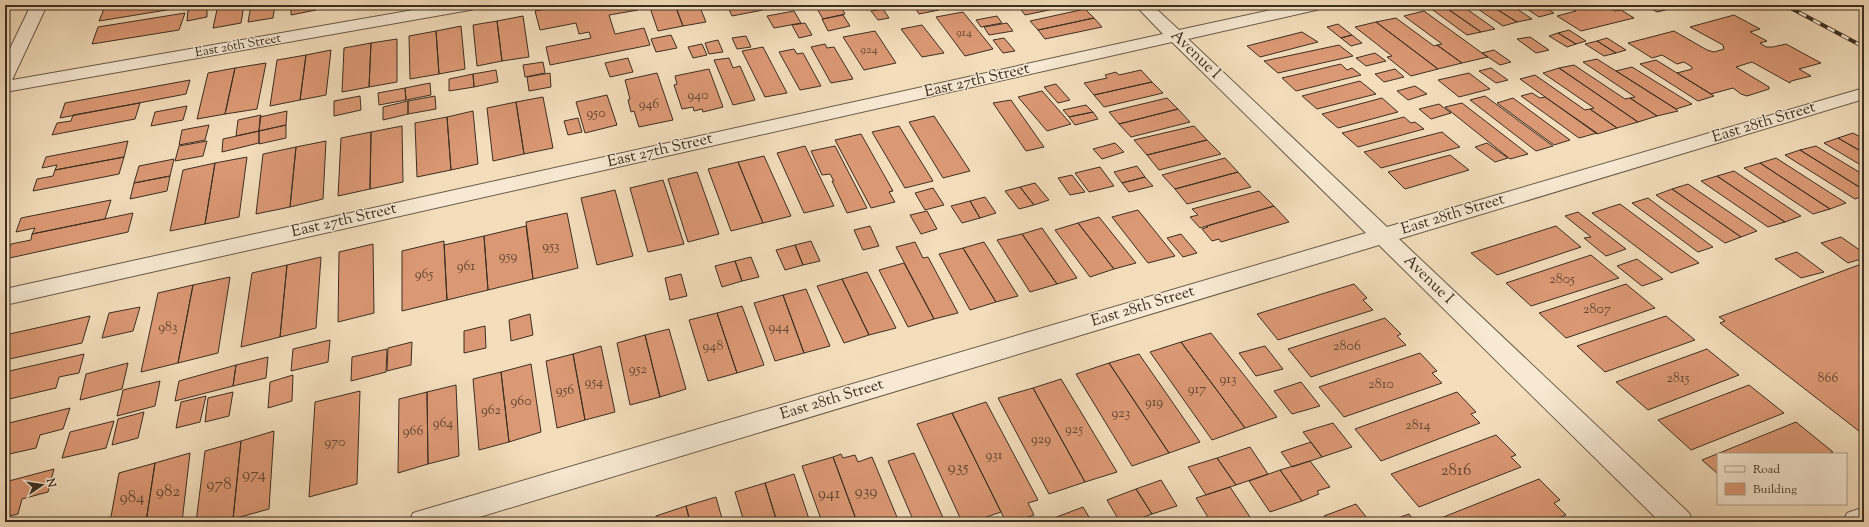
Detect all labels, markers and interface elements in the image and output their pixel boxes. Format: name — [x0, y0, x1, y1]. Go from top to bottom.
house number: 914 — [956, 24, 972, 42]
street label: Avenue I — [1165, 25, 1225, 85]
street label: East 26th Street — [194, 29, 283, 62]
house number: 924 — [860, 41, 878, 59]
street label: East 27th Street — [922, 58, 1032, 104]
house number: 940 — [687, 86, 709, 106]
house number: 946 — [639, 95, 659, 115]
street label: East 28th Street — [1709, 96, 1819, 150]
house number: 950 — [586, 104, 606, 124]
street label: East 27th Street — [605, 128, 715, 174]
street label: East 28th Street — [1398, 188, 1508, 242]
street label: East 27th Street — [289, 198, 399, 244]
house number: 953 — [542, 237, 560, 257]
house number: 959 — [499, 247, 517, 267]
street label: Avenue I — [1398, 250, 1458, 310]
house number: 961 — [457, 257, 475, 277]
house number: 965 — [415, 265, 433, 285]
house number: 2805 — [1549, 270, 1575, 290]
street label: East 28th Street — [1088, 280, 1198, 334]
house number: 2807 — [1583, 300, 1611, 320]
house number: 983 — [158, 318, 178, 338]
house number: 944 — [769, 318, 789, 338]
house number: 948 — [703, 337, 723, 357]
house number: 2806 — [1333, 337, 1361, 357]
house number: 952 — [629, 360, 648, 380]
house number: 2815 — [1666, 369, 1690, 389]
house number: 866 — [1818, 369, 1838, 389]
house number: 913 — [1219, 370, 1237, 390]
house number: 954 — [585, 373, 603, 393]
street label: East 28th Street — [777, 373, 887, 427]
house number: 2810 — [1368, 375, 1394, 395]
house number: 917 — [1188, 380, 1206, 400]
house number: 956 — [556, 381, 574, 401]
house number: 960 — [510, 392, 532, 412]
house number: 919 — [1145, 393, 1163, 413]
house number: 962 — [481, 401, 502, 421]
house number: 923 — [1111, 404, 1131, 424]
house number: 964 — [433, 414, 453, 434]
house number: 2814 — [1405, 416, 1431, 436]
house number: 925 — [1065, 420, 1083, 440]
house number: 966 — [403, 422, 423, 442]
house number: 929 — [1031, 430, 1051, 450]
house number: 970 — [325, 433, 345, 453]
house number: 931 — [985, 446, 1003, 466]
legend — [1717, 453, 1847, 505]
house number: 935 — [948, 456, 969, 480]
house number: 2816 — [1441, 459, 1471, 483]
text: Road — [1753, 461, 1780, 479]
house number: 974 — [242, 463, 267, 487]
north arrow — [22, 465, 62, 505]
house number: 978 — [206, 473, 232, 497]
text: N — [42, 476, 60, 489]
house number: 982 — [156, 480, 180, 504]
house number: 939 — [854, 480, 878, 504]
text: Building — [1753, 481, 1797, 499]
house number: 941 — [818, 482, 841, 506]
house number: 984 — [119, 486, 145, 510]

